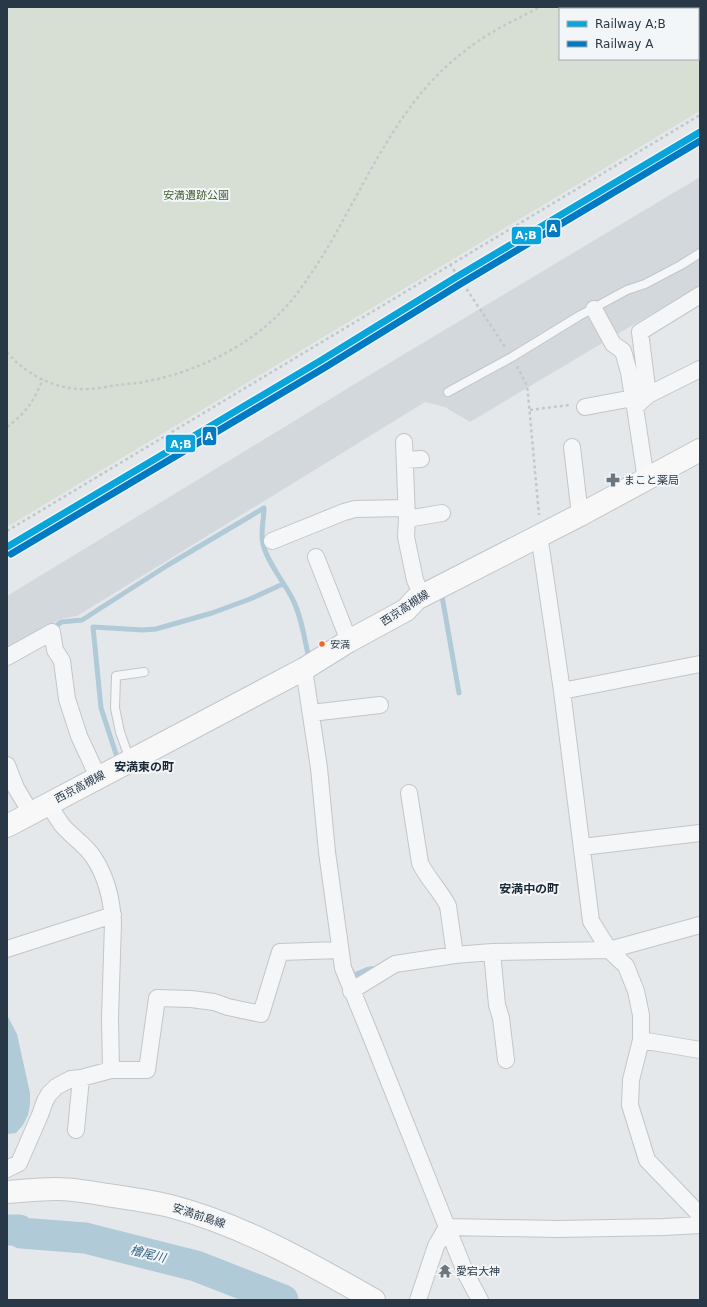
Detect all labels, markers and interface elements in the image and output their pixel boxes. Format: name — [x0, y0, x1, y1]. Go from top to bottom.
legend — [559, 8, 699, 60]
text: Railway A;B — [595, 17, 666, 31]
text: Railway A — [595, 37, 654, 51]
park label: 安満遺跡公園 — [163, 189, 229, 202]
line badge: A — [546, 219, 561, 238]
text: A — [549, 222, 558, 235]
line badge: A;B — [511, 226, 542, 245]
text: A;B — [515, 229, 537, 242]
line badge: A — [202, 426, 217, 446]
text: A — [205, 430, 214, 443]
line badge: A;B — [165, 434, 196, 453]
text: A;B — [170, 438, 192, 451]
pharmacy icon: まこと薬局 — [605, 472, 621, 488]
place label: まこと薬局 — [624, 474, 679, 487]
street label: 西京高槻線 — [378, 588, 432, 628]
marker: 安満 — [317, 639, 327, 649]
place label: 安満 — [330, 639, 350, 650]
district label: 安満東の町 — [114, 760, 174, 774]
street label: 西京高槻線 — [53, 768, 107, 806]
district label: 安満中の町 — [499, 882, 559, 896]
street label: 安満前島線 — [171, 1201, 227, 1231]
water label: 檜尾川 — [129, 1243, 169, 1266]
temple icon: 愛宕大神 — [437, 1263, 453, 1279]
place label: 愛宕大神 — [456, 1265, 500, 1278]

